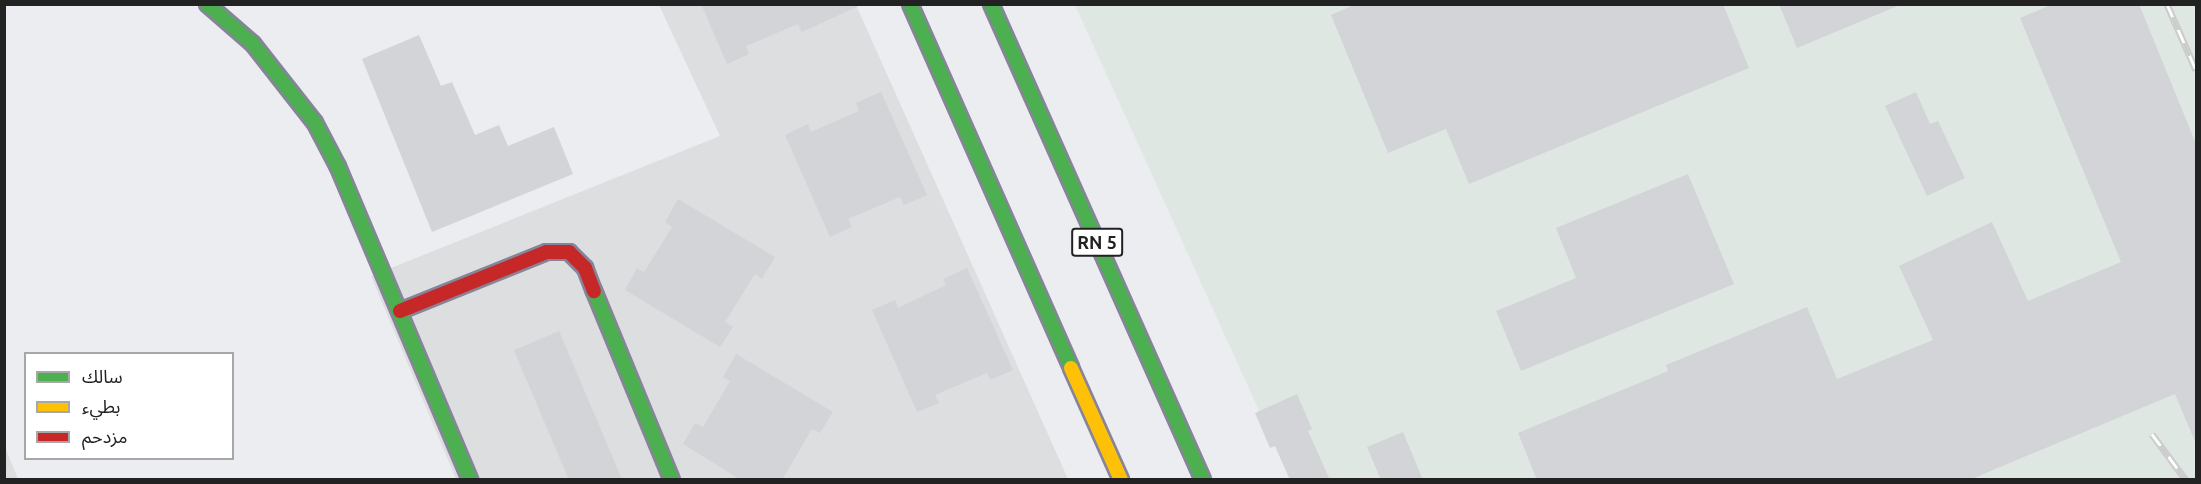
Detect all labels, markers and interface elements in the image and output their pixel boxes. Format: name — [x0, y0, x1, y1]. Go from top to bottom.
road number: RN 5 — [1070, 227, 1124, 257]
legend — [24, 352, 234, 460]
text: سالك — [82, 366, 123, 386]
text: بطيء — [82, 396, 120, 416]
text: مزدحم — [82, 426, 127, 446]

